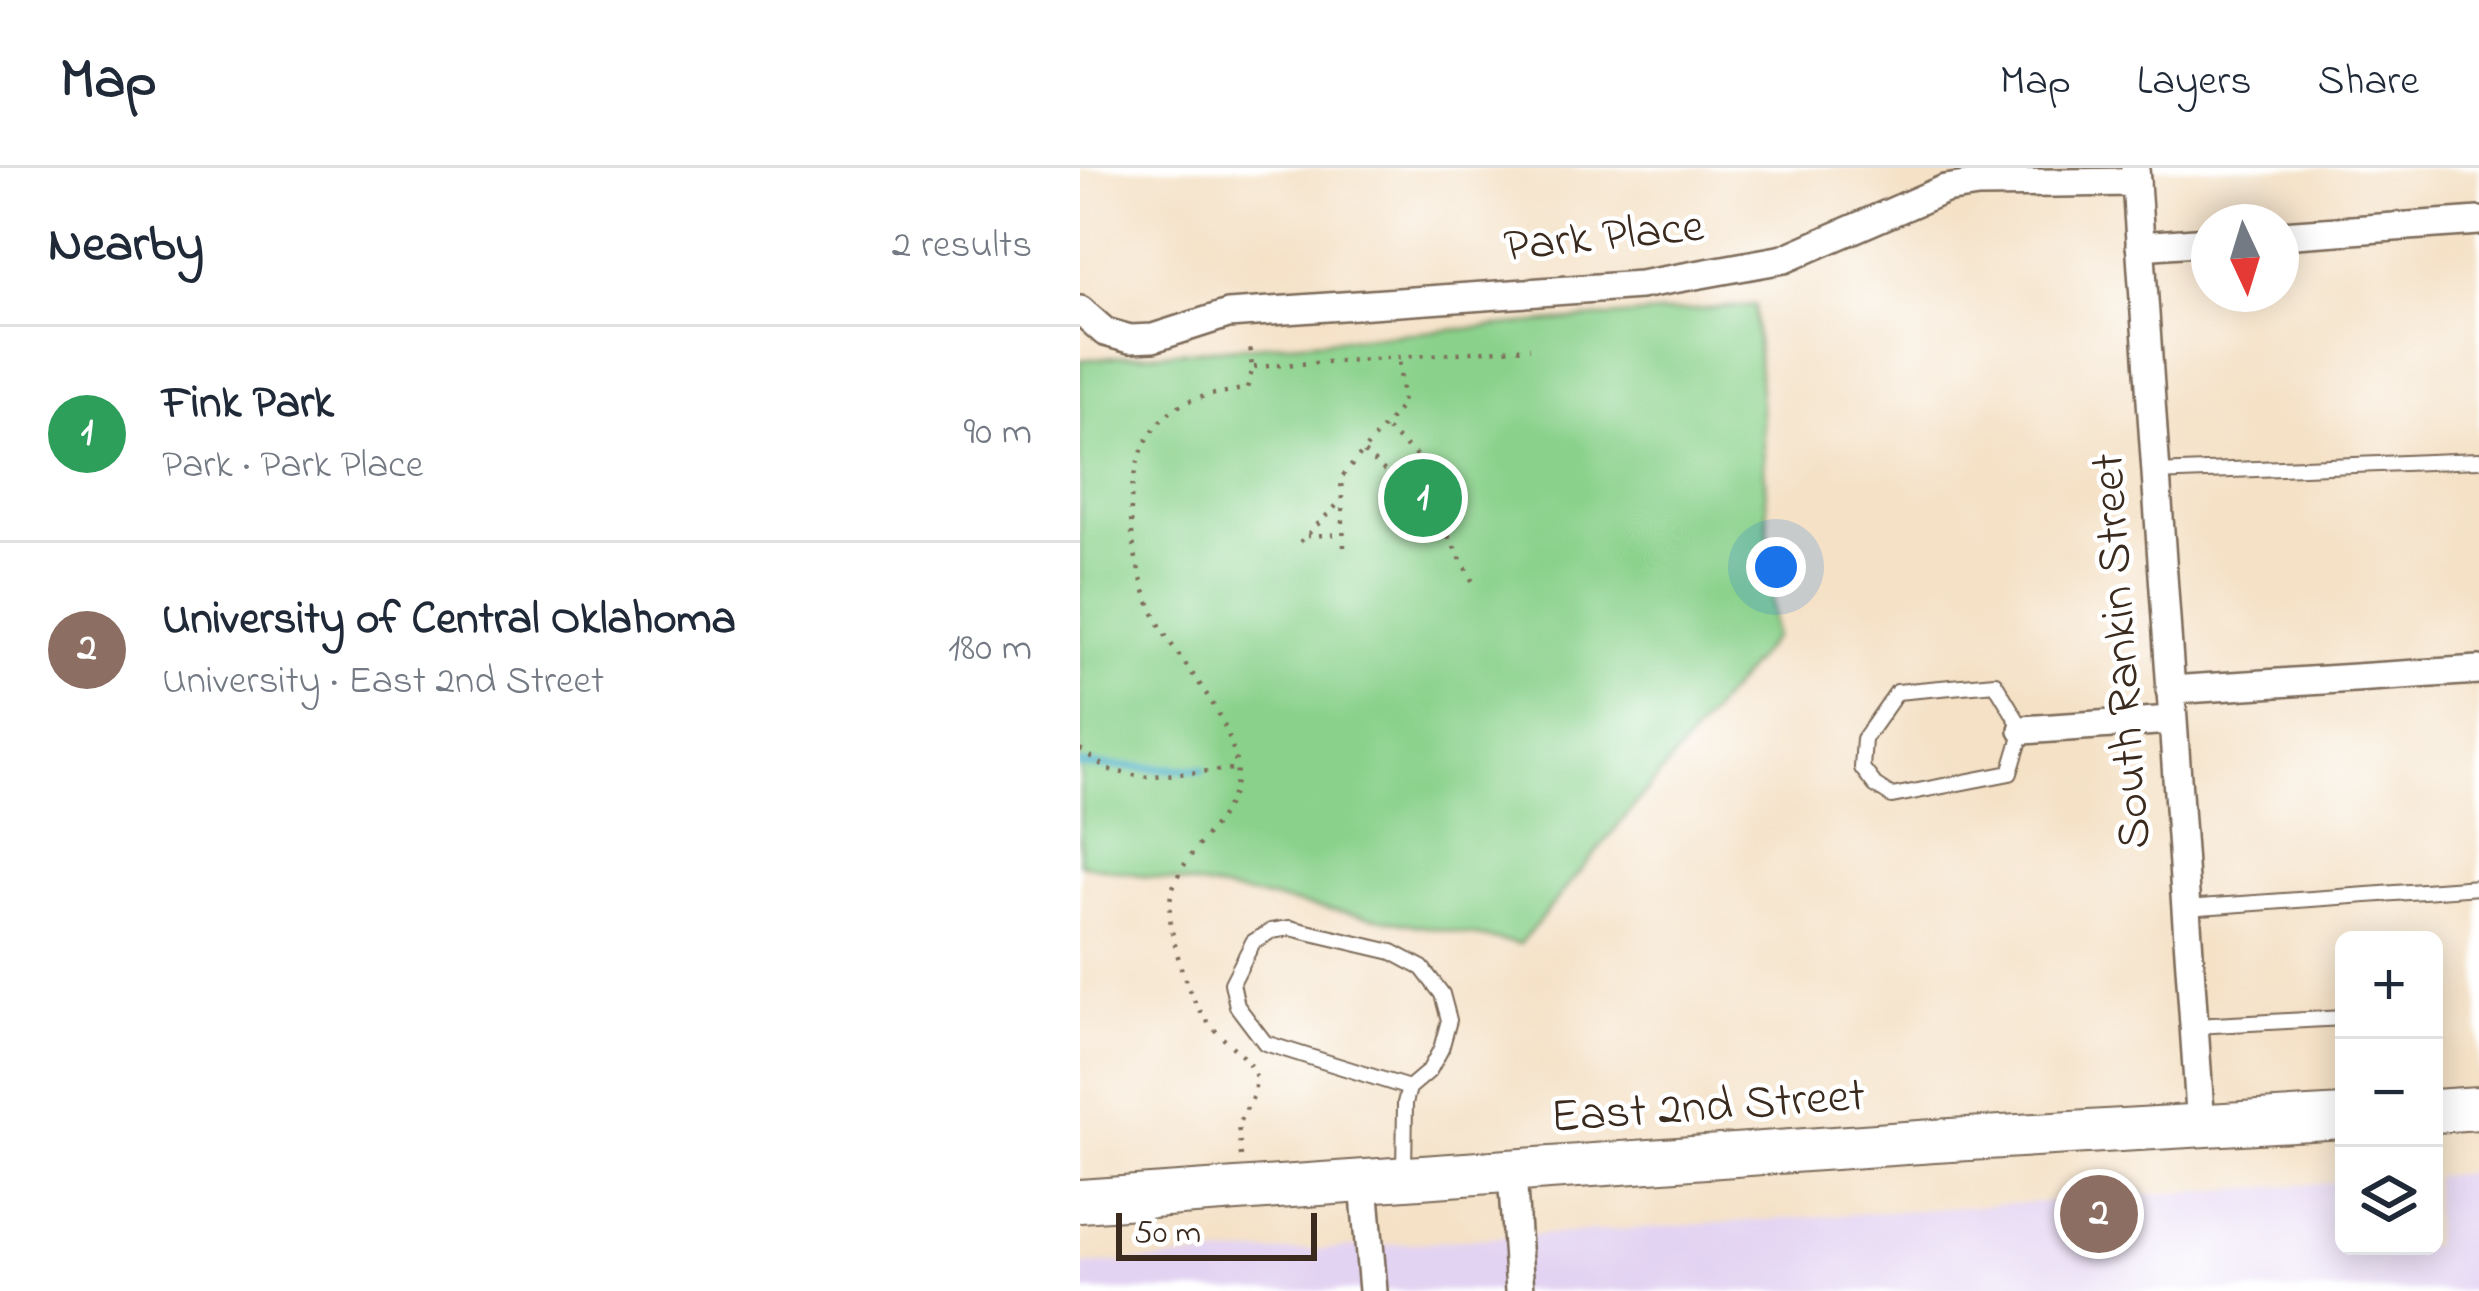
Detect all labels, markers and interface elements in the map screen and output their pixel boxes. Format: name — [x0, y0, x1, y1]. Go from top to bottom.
text: Map — [60, 41, 156, 124]
text: Map — [2000, 52, 2071, 113]
text: Layers — [2137, 52, 2252, 113]
text: Share — [2318, 52, 2419, 113]
street label: Park Place — [1501, 193, 1708, 283]
north arrow — [2191, 204, 2299, 312]
text: Nearby — [48, 209, 204, 284]
text: 2 results — [892, 218, 1032, 275]
text: Fink Park — [162, 372, 334, 438]
text: 1 — [81, 405, 93, 462]
text: 90 m — [963, 405, 1032, 462]
text: Park · Park Place — [162, 438, 423, 495]
street label: South Rankin Street — [2074, 451, 2172, 851]
pin: 1 — [1384, 453, 1462, 543]
your location — [1746, 537, 1806, 597]
text: University of Central Oklahoma — [162, 588, 736, 654]
text: 2 — [77, 621, 97, 678]
text: 180 m — [948, 621, 1032, 678]
text: University · East 2nd Street — [162, 654, 604, 711]
map controls — [2335, 931, 2443, 1255]
button: + — [2335, 931, 2443, 1039]
button: − — [2335, 1039, 2443, 1147]
street label: East 2nd Street — [1548, 1062, 1868, 1154]
button: layers — [2335, 1147, 2443, 1255]
pin: 2 — [2060, 1169, 2138, 1259]
scale bar — [1116, 1207, 1317, 1260]
text: 50 m — [1134, 1210, 1201, 1258]

